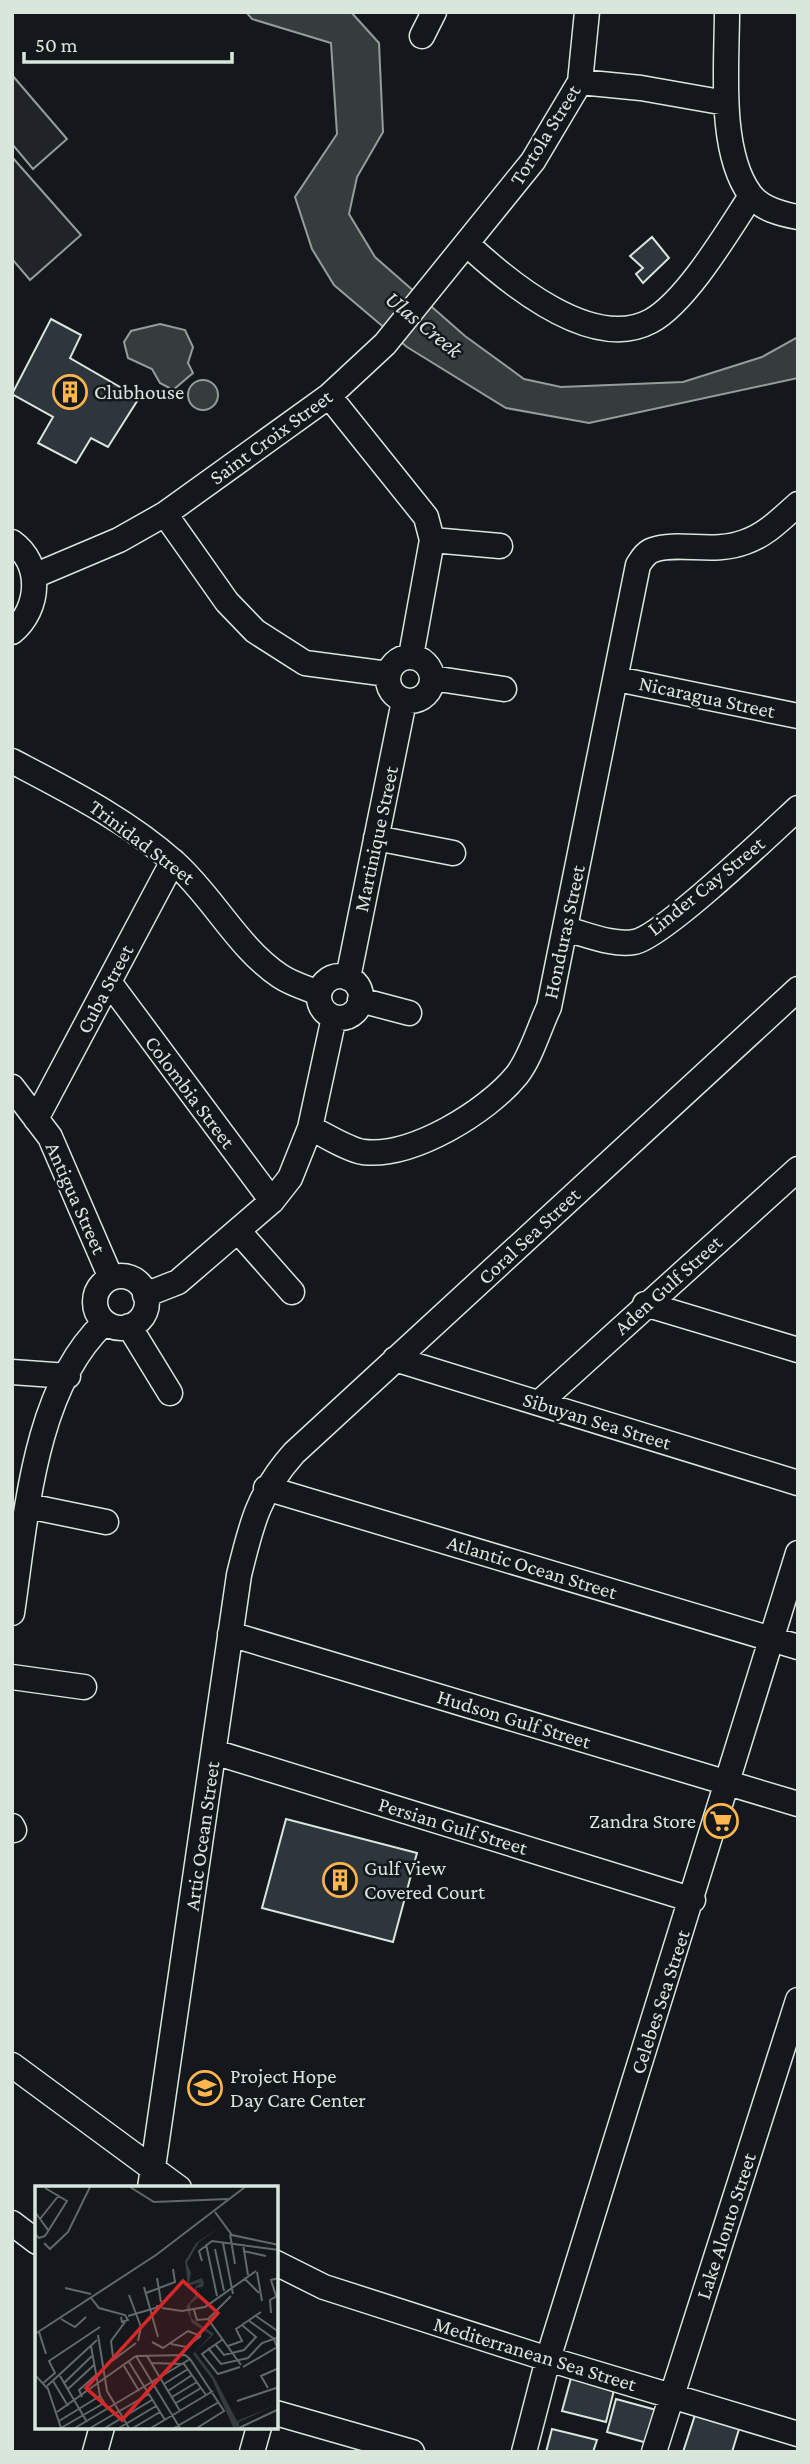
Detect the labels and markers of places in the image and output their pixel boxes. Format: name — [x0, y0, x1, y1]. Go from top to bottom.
building icon: Clubhouse — [51, 373, 89, 411]
place label: Clubhouse — [94, 380, 184, 404]
supermarket icon: Zandra Store — [702, 1802, 740, 1840]
place label: Zandra Store — [589, 1809, 696, 1833]
place label: Gulf View Covered Court — [364, 1856, 486, 1904]
building icon: Gulf View Covered Court — [321, 1861, 359, 1899]
place label: Project Hope Day Care Center — [230, 2064, 366, 2112]
school or university icon: Project Hope Day Care Center — [186, 2069, 224, 2107]

